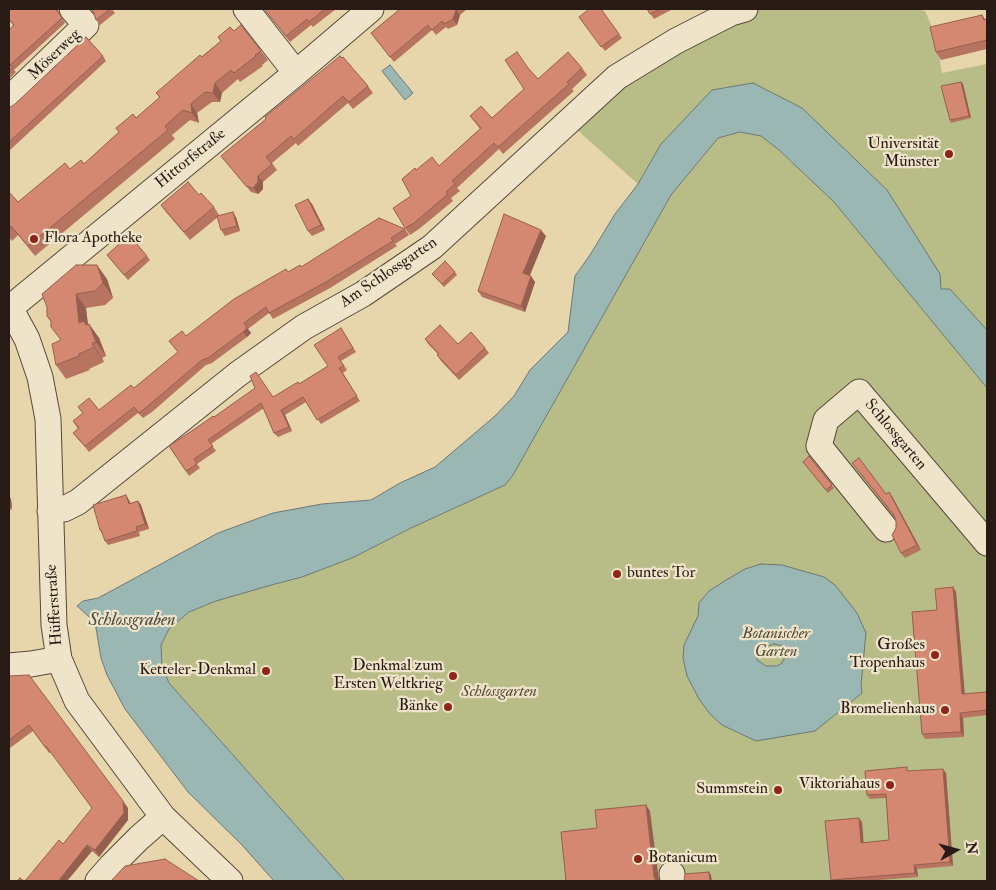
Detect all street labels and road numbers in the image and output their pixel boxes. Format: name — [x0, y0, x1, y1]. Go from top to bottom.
street label: Möserweg — [25, 25, 85, 85]
street label: Hittorfstraße — [152, 125, 230, 193]
street label: Am Schlossgarten — [337, 233, 441, 313]
street label: Schlossgarten — [860, 396, 930, 474]
street label: Hüfferstraße — [43, 564, 67, 646]

